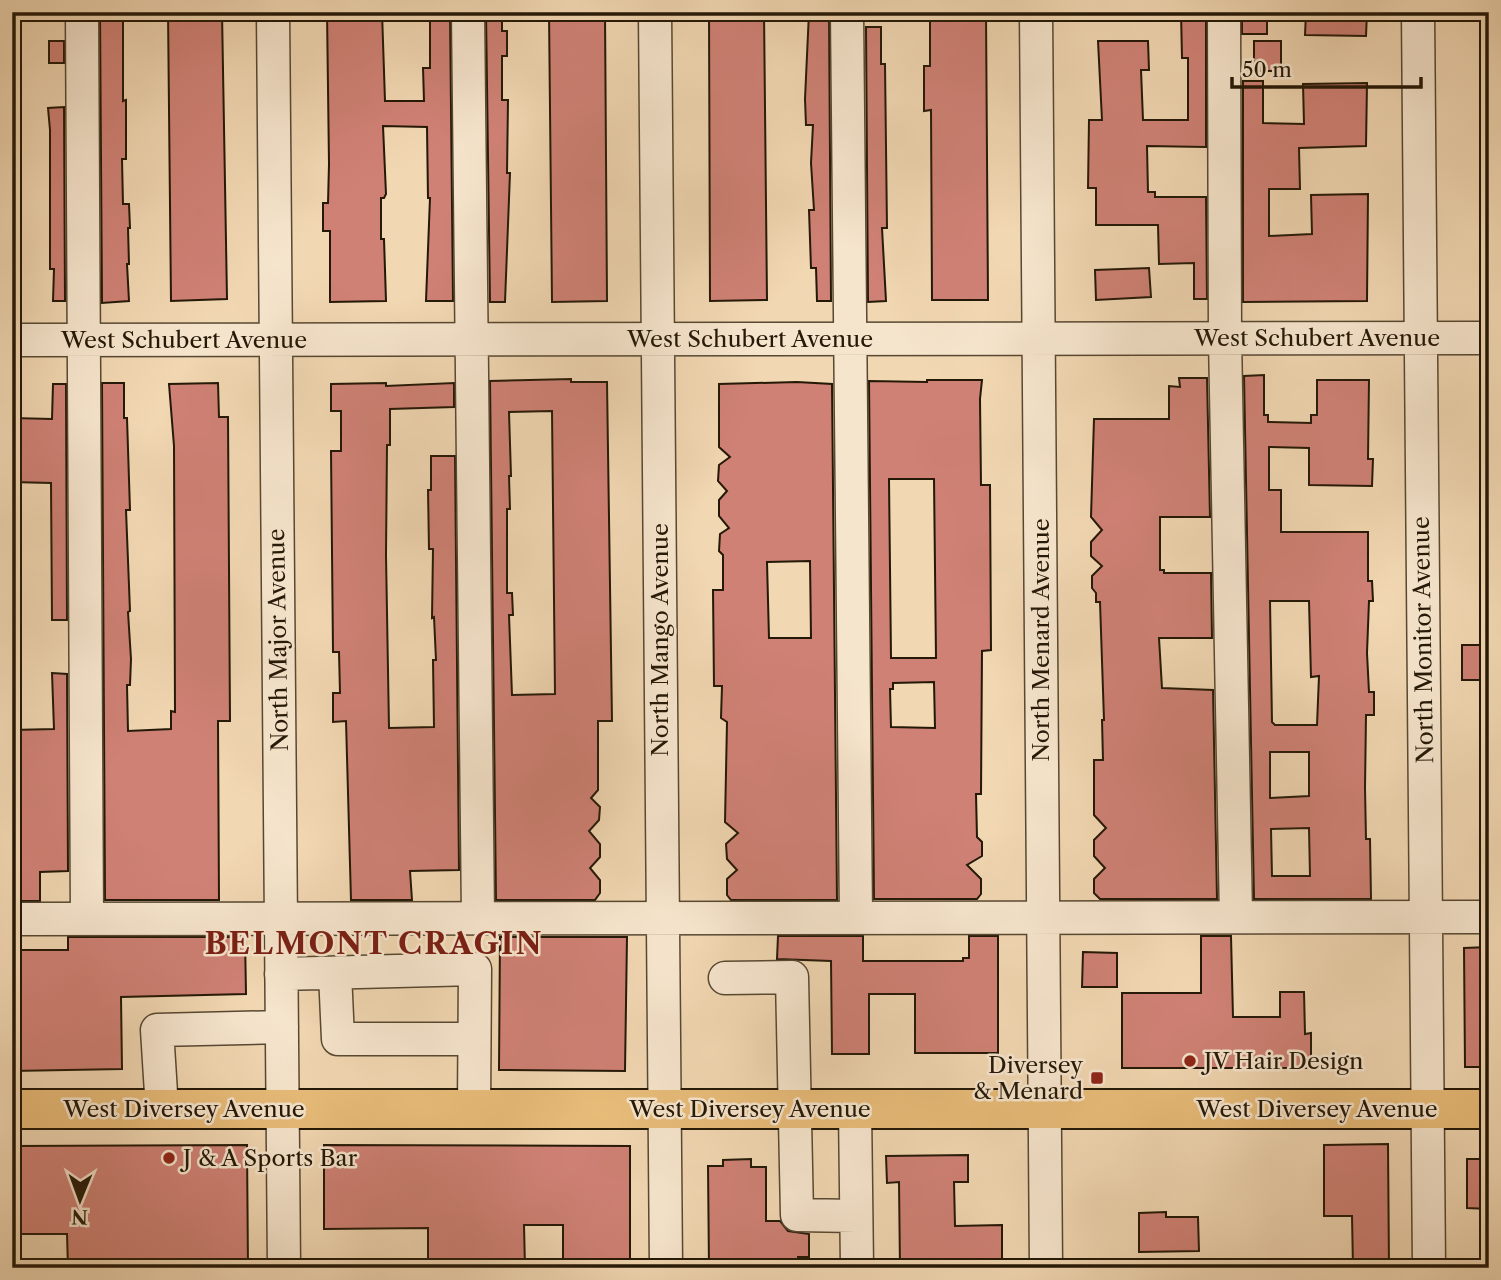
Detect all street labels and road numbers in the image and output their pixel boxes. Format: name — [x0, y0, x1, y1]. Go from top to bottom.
street label: West Schubert Avenue — [1193, 324, 1440, 352]
street label: West Schubert Avenue — [626, 325, 873, 353]
street label: West Schubert Avenue — [60, 326, 307, 354]
street label: North Monitor Avenue — [1407, 516, 1439, 764]
street label: North Menard Avenue — [1027, 518, 1055, 762]
street label: North Mango Avenue — [646, 523, 674, 757]
street label: North Major Avenue — [262, 528, 294, 752]
street label: West Diversey Avenue — [62, 1095, 305, 1123]
street label: West Diversey Avenue — [628, 1095, 871, 1123]
street label: West Diversey Avenue — [1195, 1095, 1438, 1123]

